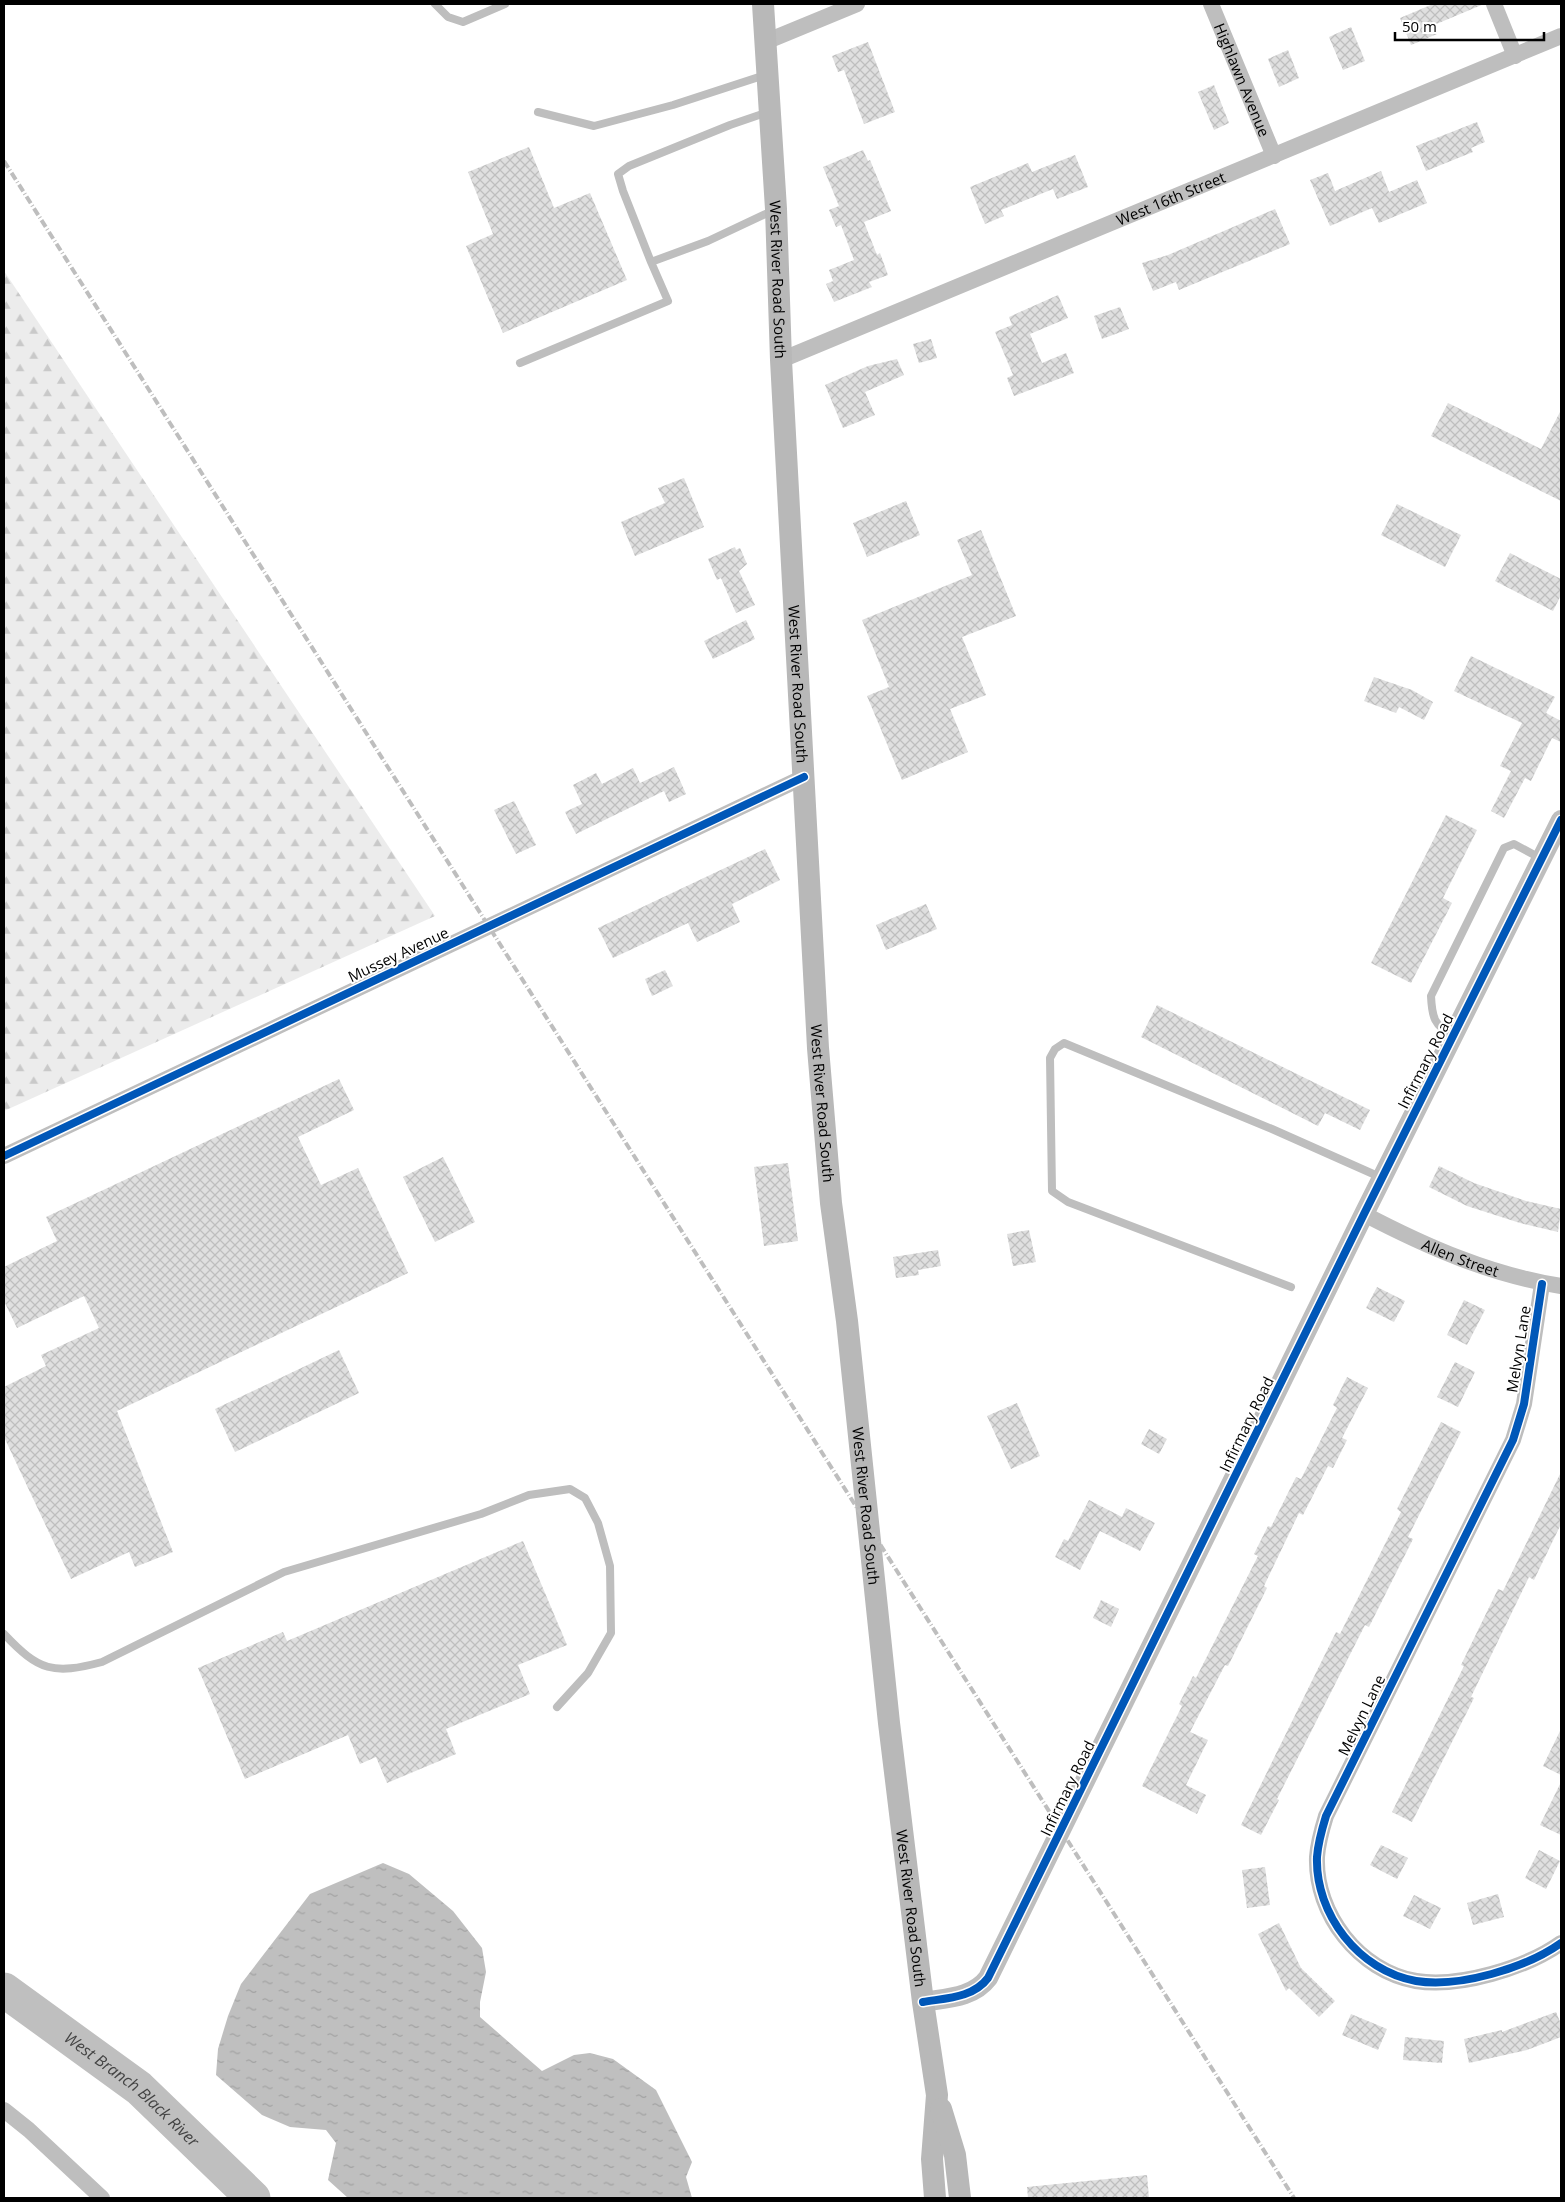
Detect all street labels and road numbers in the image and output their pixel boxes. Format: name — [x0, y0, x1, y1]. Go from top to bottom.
street label: Highlawn Avenue — [1210, 20, 1275, 140]
street label: West 16th Street — [1113, 167, 1228, 230]
street label: West River Road South — [765, 200, 791, 359]
street label: West River Road South — [784, 604, 813, 764]
street label: Mussey Avenue — [344, 922, 452, 986]
street label: Infirmary Road — [1393, 1010, 1457, 1112]
street label: West River Road South — [807, 1024, 839, 1183]
street label: Allen Street — [1419, 1234, 1501, 1281]
street label: Melvyn Lane — [1501, 1304, 1535, 1394]
street label: Infirmary Road — [1214, 1373, 1278, 1475]
street label: West River Road South — [848, 1426, 884, 1586]
street label: Melvyn Lane — [1333, 1671, 1389, 1759]
street label: Infirmary Road — [1035, 1737, 1099, 1839]
street label: West River Road South — [892, 1828, 931, 1988]

